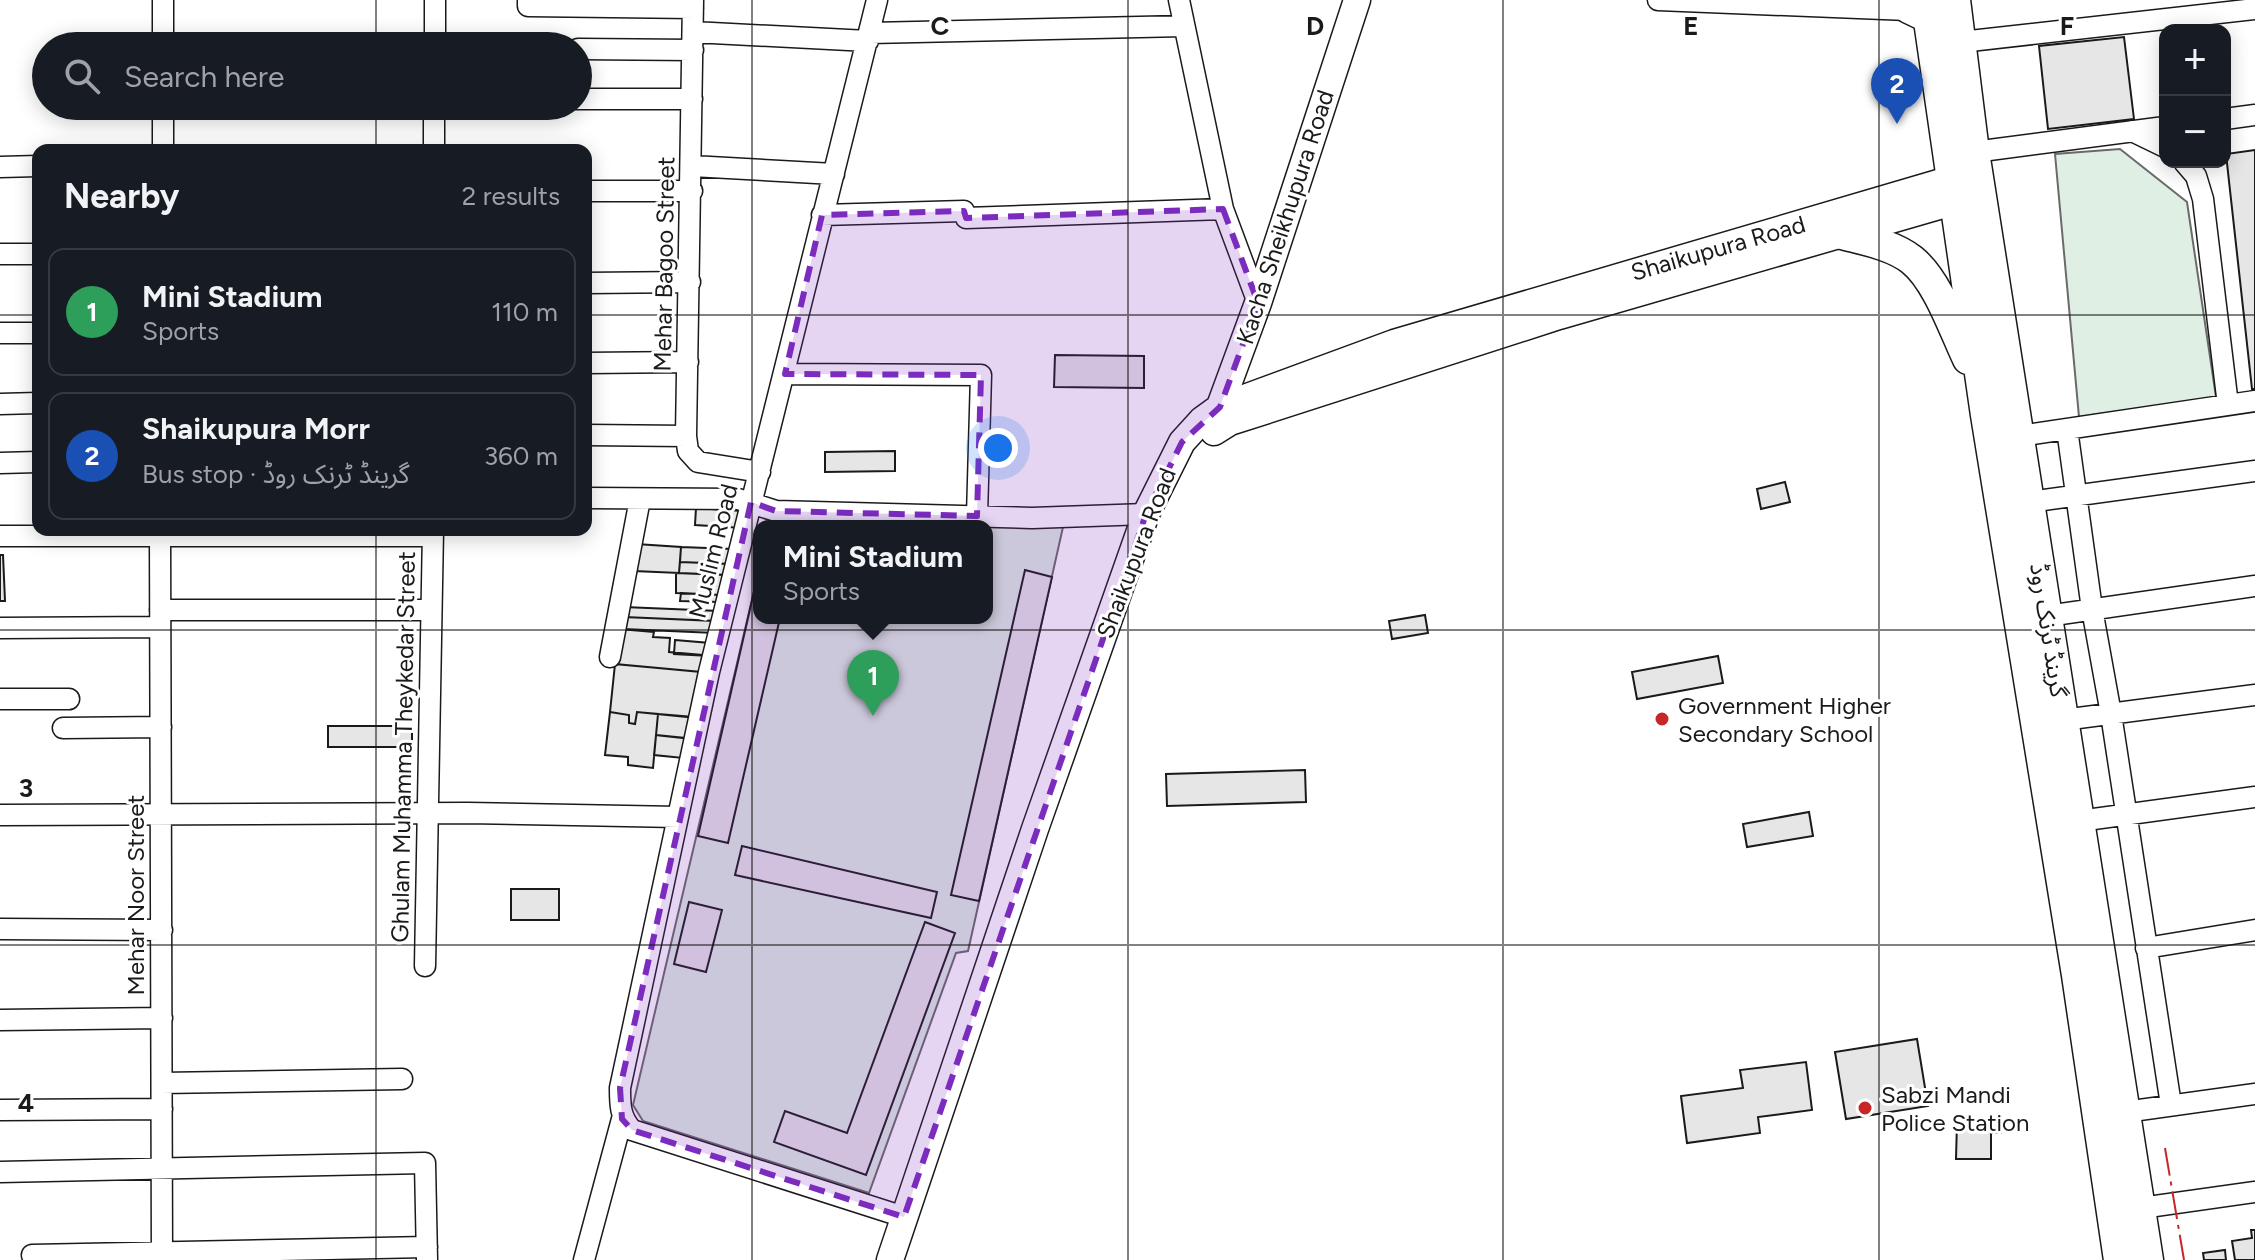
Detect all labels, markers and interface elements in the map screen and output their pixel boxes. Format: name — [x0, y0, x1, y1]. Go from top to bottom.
text: C — [931, 10, 950, 42]
text: D — [1306, 10, 1324, 42]
text: E — [1683, 10, 1699, 42]
text: F — [2060, 10, 2074, 42]
map controls — [2159, 24, 2231, 168]
button: + — [2159, 24, 2231, 96]
search box — [32, 32, 592, 120]
icon: search — [60, 54, 104, 98]
text: Search here — [124, 58, 284, 95]
pin: 2 — [1871, 58, 1923, 124]
street label: Kacha Sheikhupura Road — [1230, 86, 1340, 348]
button: − — [2159, 96, 2231, 168]
street label: Mehar Bagoo Street — [648, 156, 680, 372]
text: Nearby — [64, 176, 179, 217]
text: 2 results — [462, 180, 560, 212]
street label: Shaikupura Road — [1627, 209, 1809, 287]
text: Mini Stadium — [142, 278, 323, 315]
text: 1 — [87, 296, 97, 328]
text: 110 m — [491, 296, 558, 328]
text: Sports — [142, 315, 219, 347]
text: Shaikupura Morr — [142, 410, 370, 447]
your location — [978, 428, 1018, 468]
text: 2 — [84, 440, 100, 472]
text: 360 m — [484, 440, 558, 472]
text: Bus stop · گرینڈ ٹرنک روڈ — [142, 458, 410, 490]
street label: Shaikupura Road — [1090, 464, 1182, 642]
street label: Muslim Road — [682, 481, 744, 621]
popup — [753, 520, 993, 624]
text: Mini Stadium — [783, 538, 963, 575]
street label: Ghulam Muhamma Theykedar Street — [385, 551, 421, 943]
street label: گرینڈ ٹرنک روڈ — [2024, 561, 2074, 700]
text: Sports — [783, 575, 860, 607]
pin: 1 — [847, 650, 899, 716]
place label: Government Higher Secondary School — [1678, 691, 1891, 748]
marker: Government Higher Secondary School — [1653, 710, 1671, 728]
text: 3 — [19, 772, 33, 804]
street label: Mehar Noor Street — [121, 795, 150, 995]
place label: Sabzi Mandi Police Station — [1881, 1080, 2029, 1137]
text: 4 — [18, 1087, 34, 1119]
marker: Sabzi Mandi Police Station — [1856, 1099, 1874, 1117]

